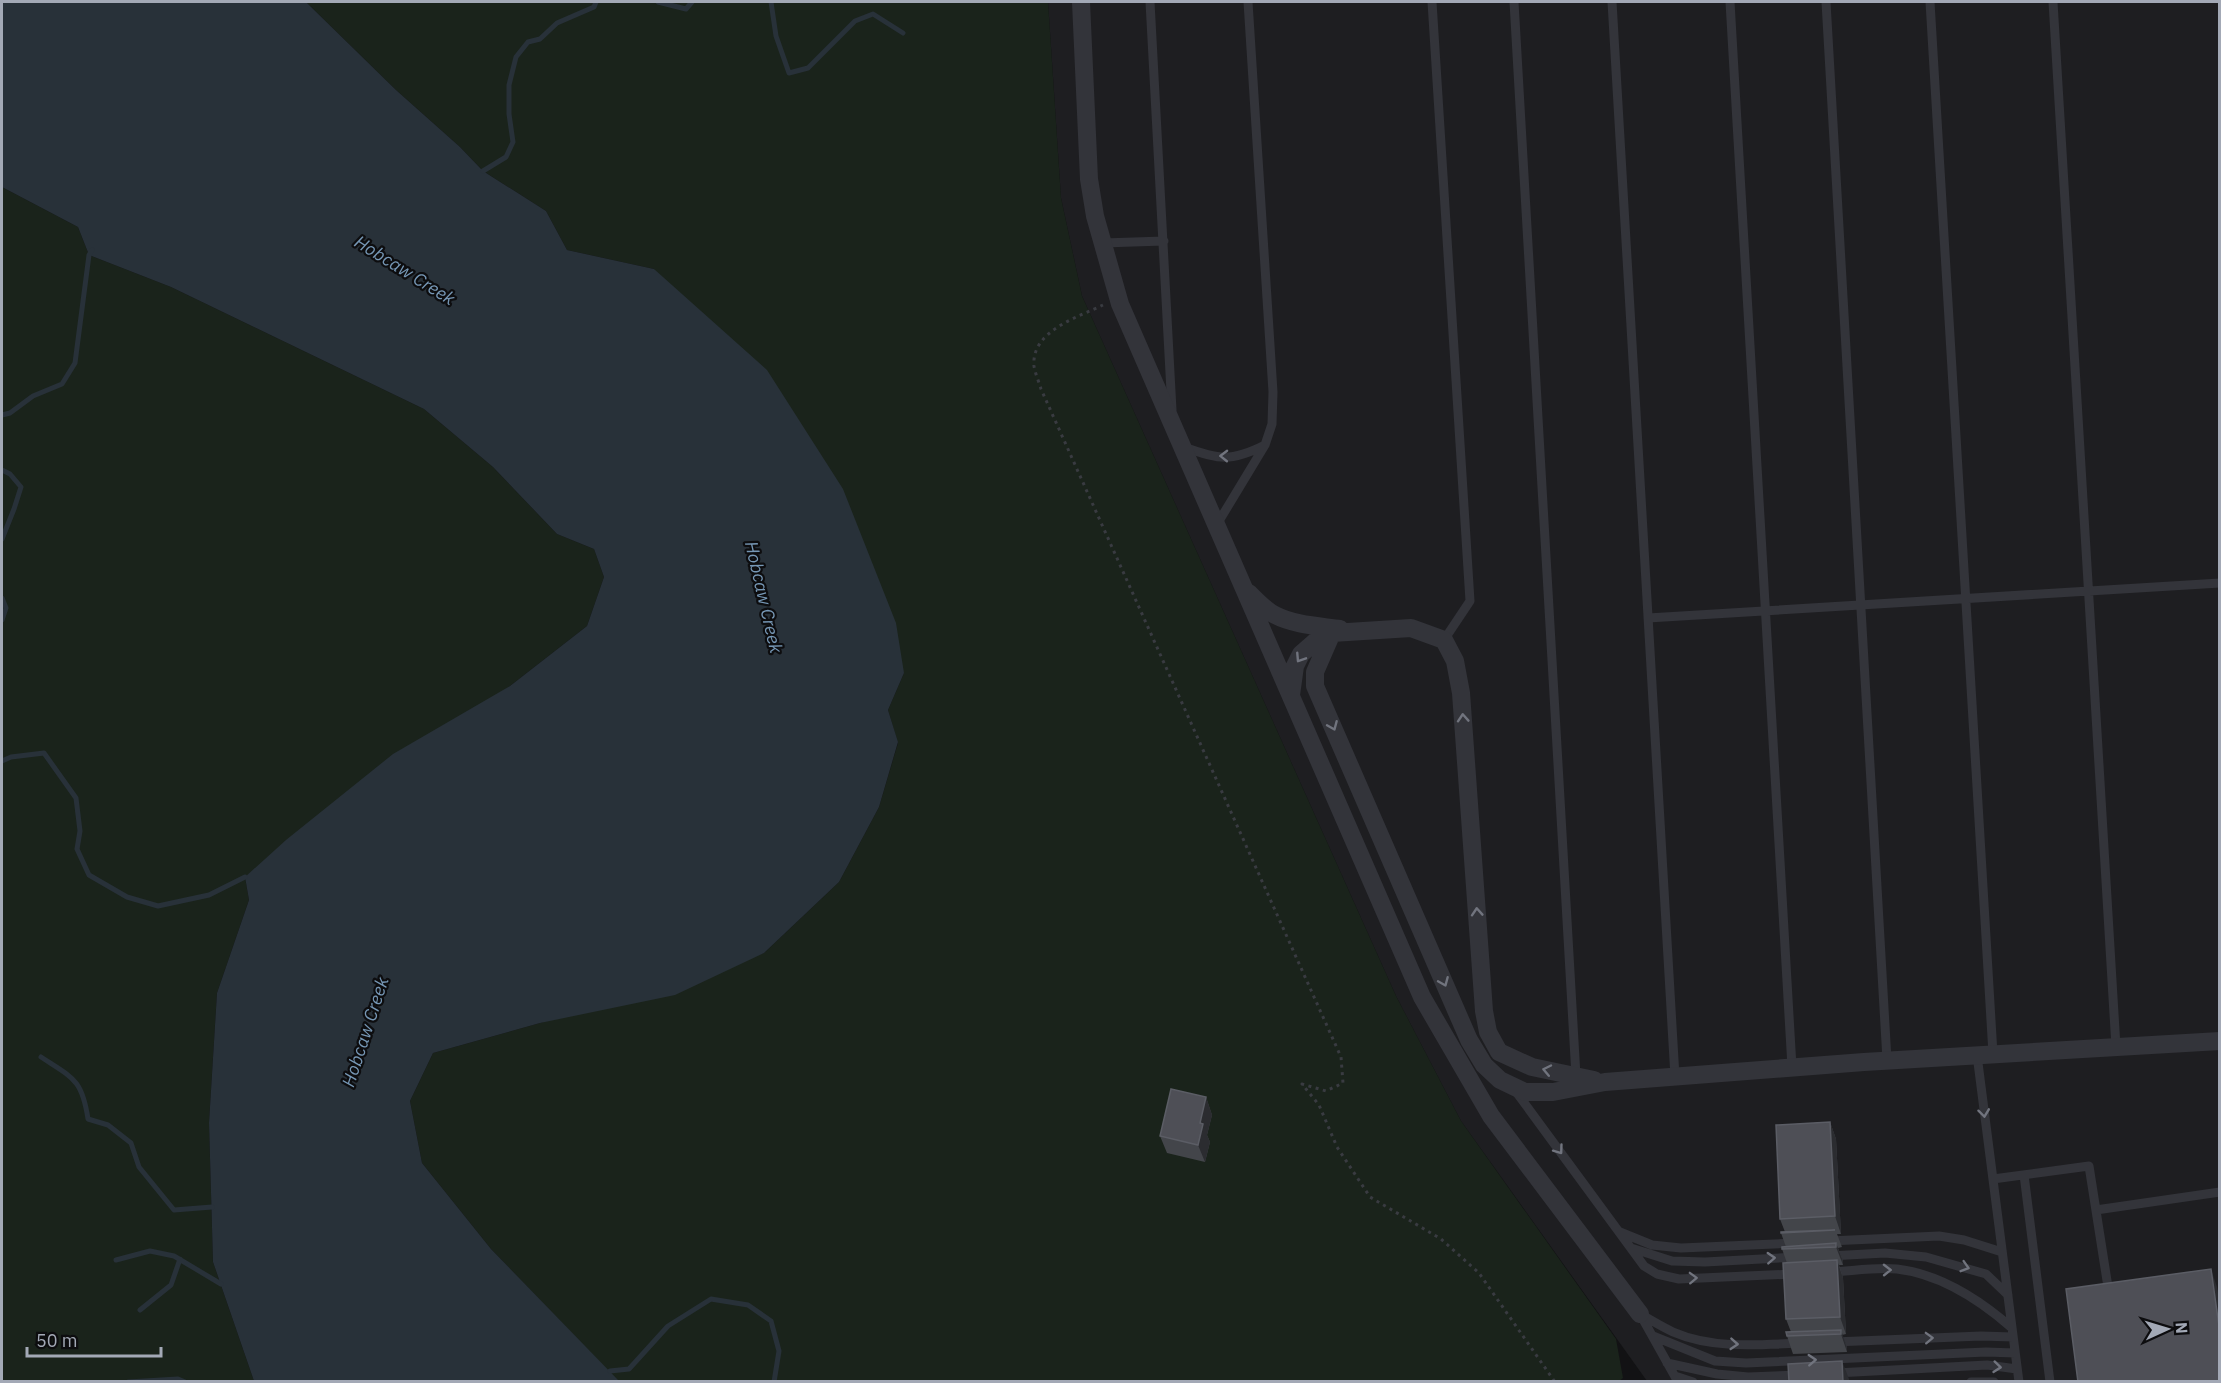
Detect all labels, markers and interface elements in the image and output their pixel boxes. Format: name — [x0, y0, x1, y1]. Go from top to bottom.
water label: Hobcaw Creek — [350, 230, 460, 310]
one-way arrow — [1219, 450, 1228, 462]
water label: Hobcaw Creek — [740, 539, 788, 656]
one-way arrow — [1296, 652, 1308, 662]
one-way arrow — [1457, 713, 1470, 722]
one-way arrow — [1325, 720, 1337, 731]
one-way arrow — [1471, 908, 1484, 917]
water label: Hobcaw Creek — [336, 974, 394, 1090]
one-way arrow — [1437, 975, 1449, 986]
one-way arrow — [1543, 1064, 1553, 1077]
one-way arrow — [1977, 1108, 1990, 1118]
one-way arrow — [1552, 1143, 1563, 1154]
one-way arrow — [1767, 1252, 1776, 1265]
one-way arrow — [1959, 1260, 1970, 1273]
one-way arrow — [1883, 1264, 1892, 1276]
one-way arrow — [1688, 1272, 1697, 1285]
north arrow — [2137, 1299, 2197, 1359]
scale bar — [27, 1320, 160, 1358]
text: N — [2172, 1321, 2192, 1334]
text: 50 m — [36, 1329, 78, 1352]
one-way arrow — [1925, 1331, 1934, 1344]
one-way arrow — [1730, 1338, 1739, 1351]
one-way arrow — [1807, 1354, 1816, 1367]
one-way arrow — [1992, 1360, 2001, 1373]

